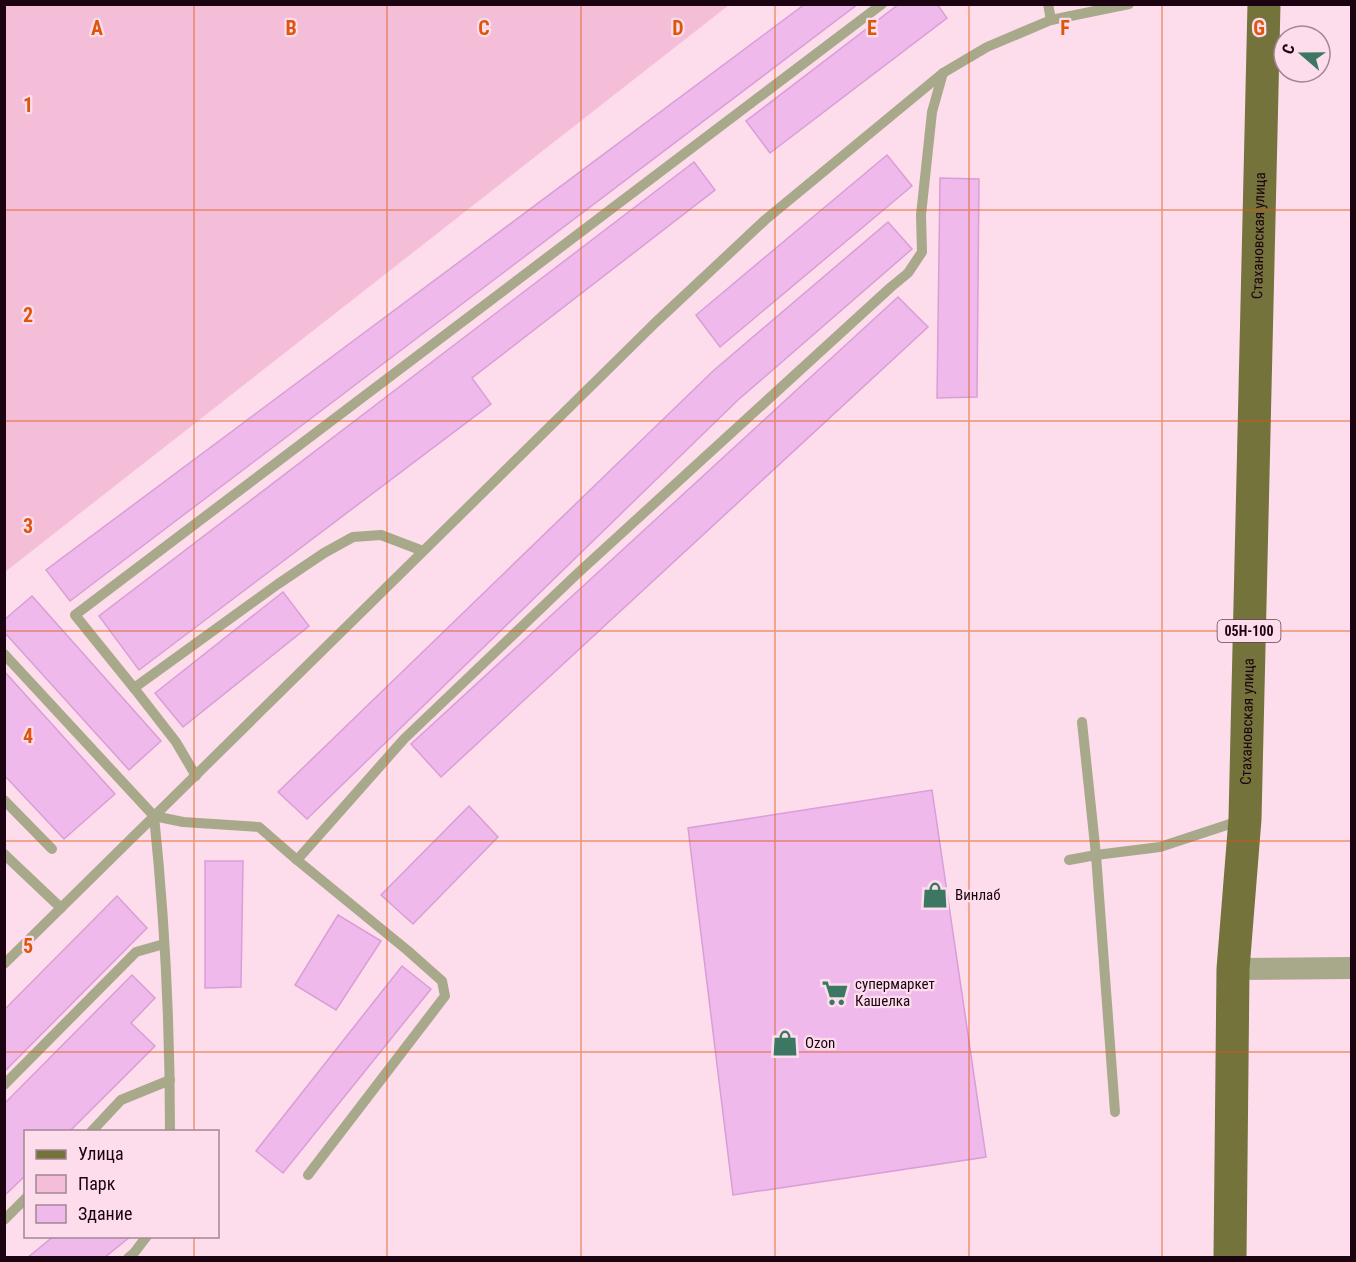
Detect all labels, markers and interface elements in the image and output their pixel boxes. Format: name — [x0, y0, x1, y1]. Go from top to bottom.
text: A — [91, 16, 103, 40]
text: B — [285, 16, 297, 40]
text: C — [478, 16, 490, 40]
text: D — [672, 16, 684, 40]
text: E — [867, 16, 877, 40]
text: F — [1060, 16, 1070, 40]
text: G — [1253, 16, 1265, 40]
north arrow — [1272, 24, 1332, 84]
text: С — [1278, 42, 1299, 57]
text: 1 — [23, 93, 33, 117]
street label: Стахановская улица — [1248, 172, 1269, 299]
text: 2 — [23, 303, 33, 327]
text: 3 — [23, 514, 33, 538]
road number: 05Н-100 — [1218, 620, 1280, 642]
street label: Стахановская улица — [1237, 658, 1258, 785]
text: 4 — [23, 724, 33, 748]
shop icon: Винлаб — [920, 880, 950, 910]
place label: Винлаб — [955, 886, 1001, 904]
text: 5 — [23, 934, 33, 958]
place label: супермаркет Кашелка — [855, 975, 935, 1010]
supermarket icon: супермаркет Кашелка — [820, 978, 850, 1008]
shop icon: Ozon — [770, 1028, 800, 1058]
place label: Ozon — [805, 1034, 835, 1052]
legend — [24, 1130, 219, 1238]
text: Улица — [78, 1143, 124, 1164]
text: Парк — [78, 1173, 116, 1194]
text: Здание — [78, 1203, 132, 1224]

